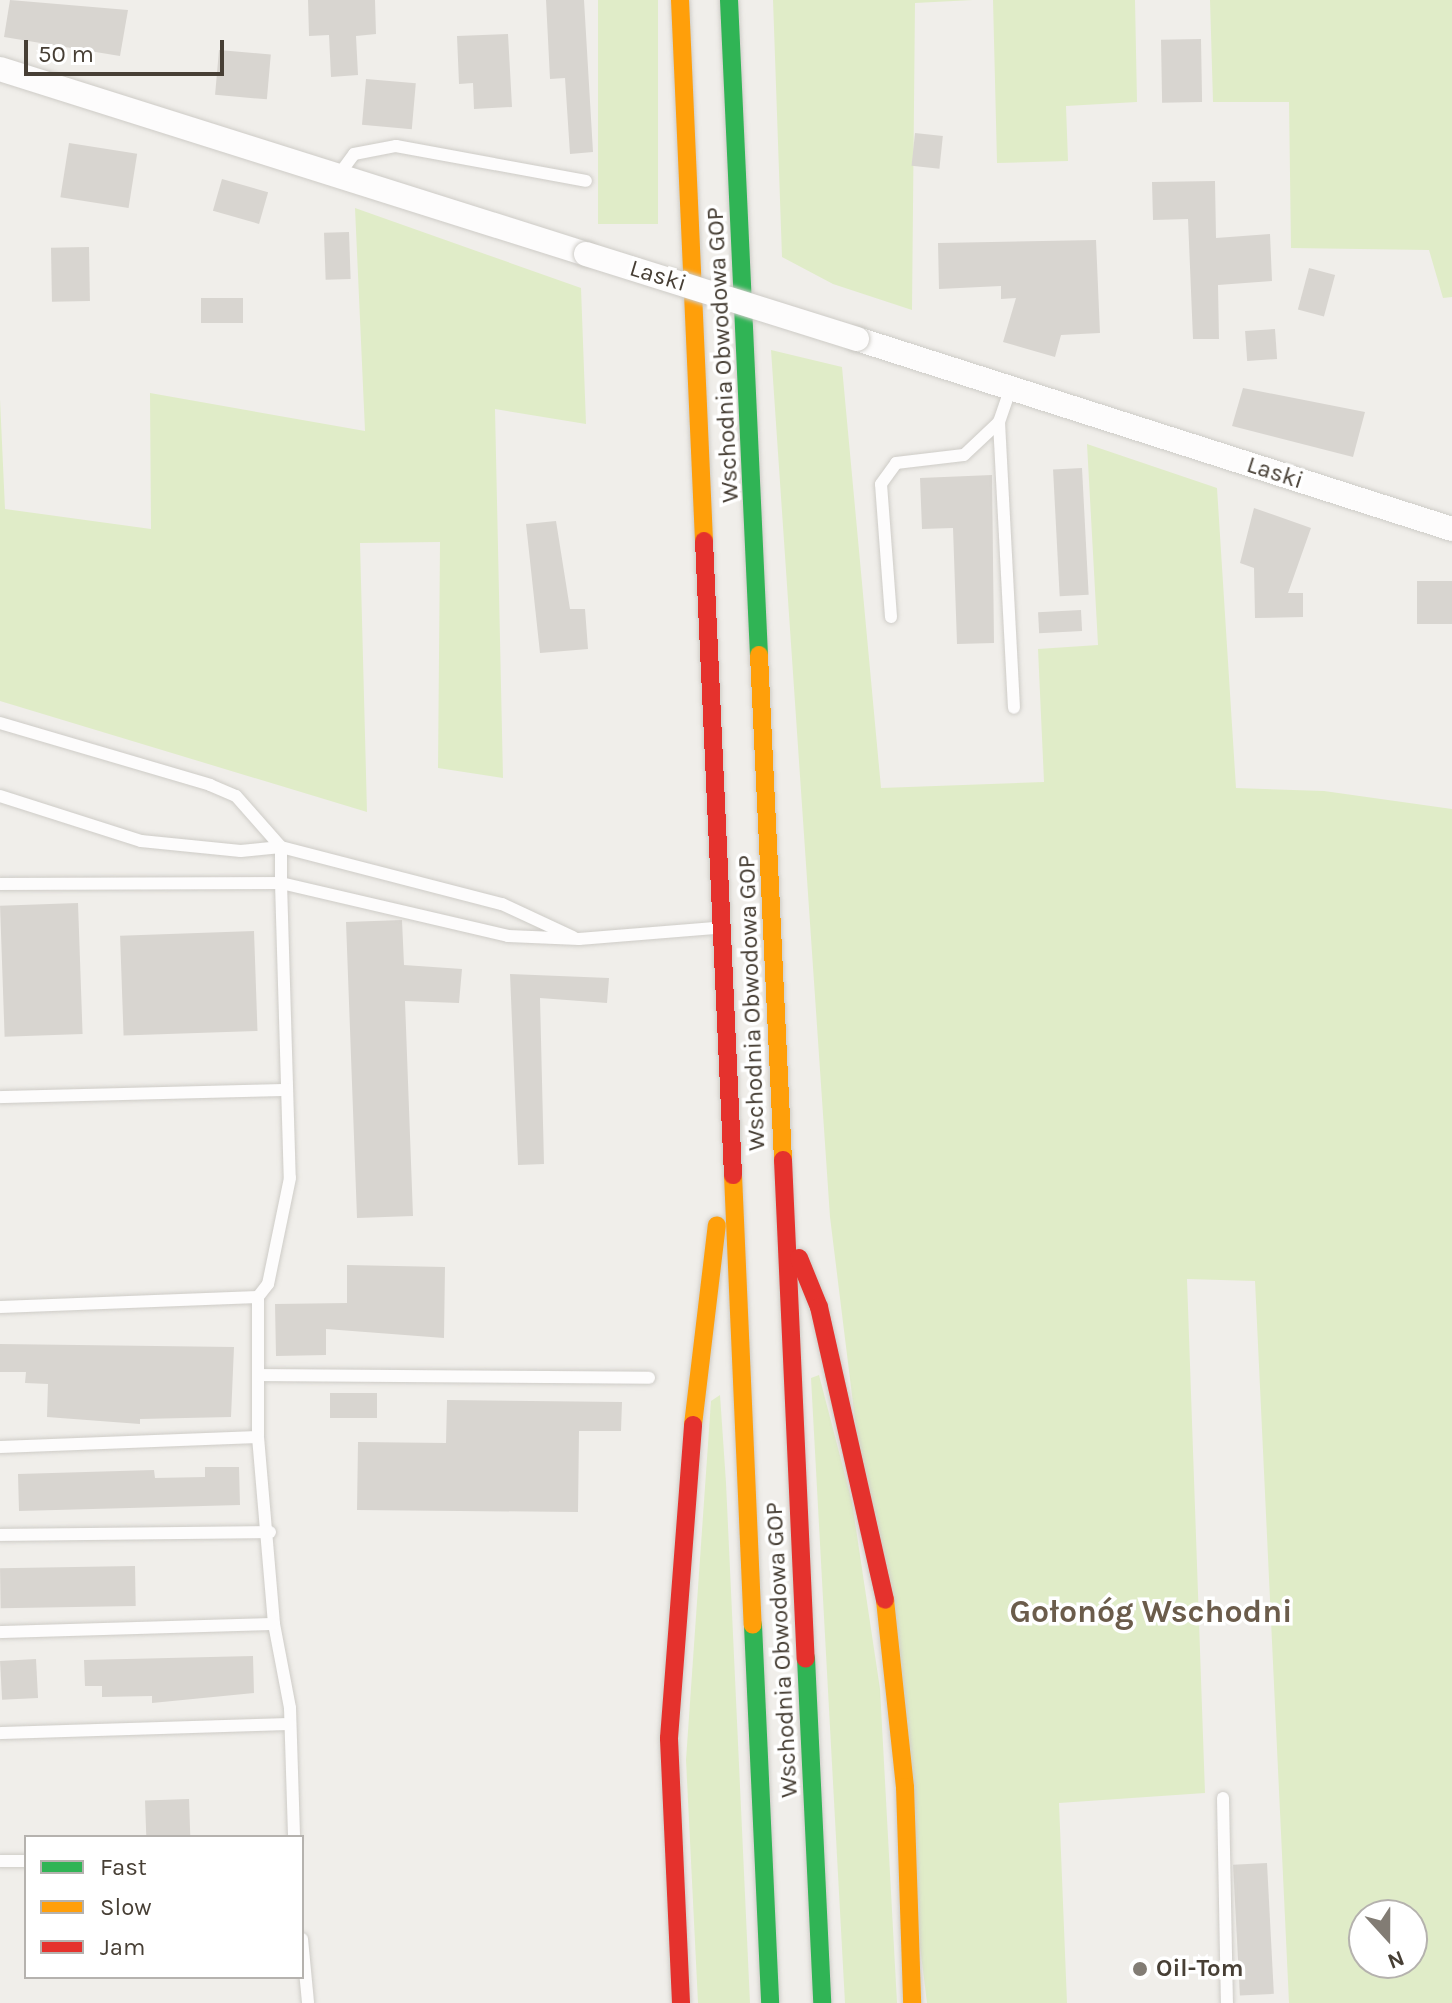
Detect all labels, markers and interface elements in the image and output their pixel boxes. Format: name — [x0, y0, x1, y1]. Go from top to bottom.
scale bar — [28, 24, 228, 74]
text: 50 m — [38, 40, 94, 68]
street label: Wschodnia Obwodowa GOP — [701, 206, 745, 504]
street label: Laski — [626, 254, 690, 298]
street label: Laski — [1243, 450, 1307, 496]
street label: Wschodnia Obwodowa GOP — [732, 855, 772, 1151]
street label: Wschodnia Obwodowa GOP — [760, 1501, 804, 1799]
district label: Gołonóg Wschodni — [1009, 1593, 1293, 1631]
legend — [24, 1835, 304, 1979]
text: Fast — [100, 1853, 147, 1881]
text: Slow — [100, 1893, 152, 1921]
north arrow — [1348, 1899, 1428, 1979]
text: Jam — [100, 1933, 145, 1961]
text: N — [1384, 1945, 1408, 1975]
place label: Oil-Tom — [1156, 1955, 1243, 1983]
marker: Oil-Tom — [1131, 1960, 1149, 1978]

